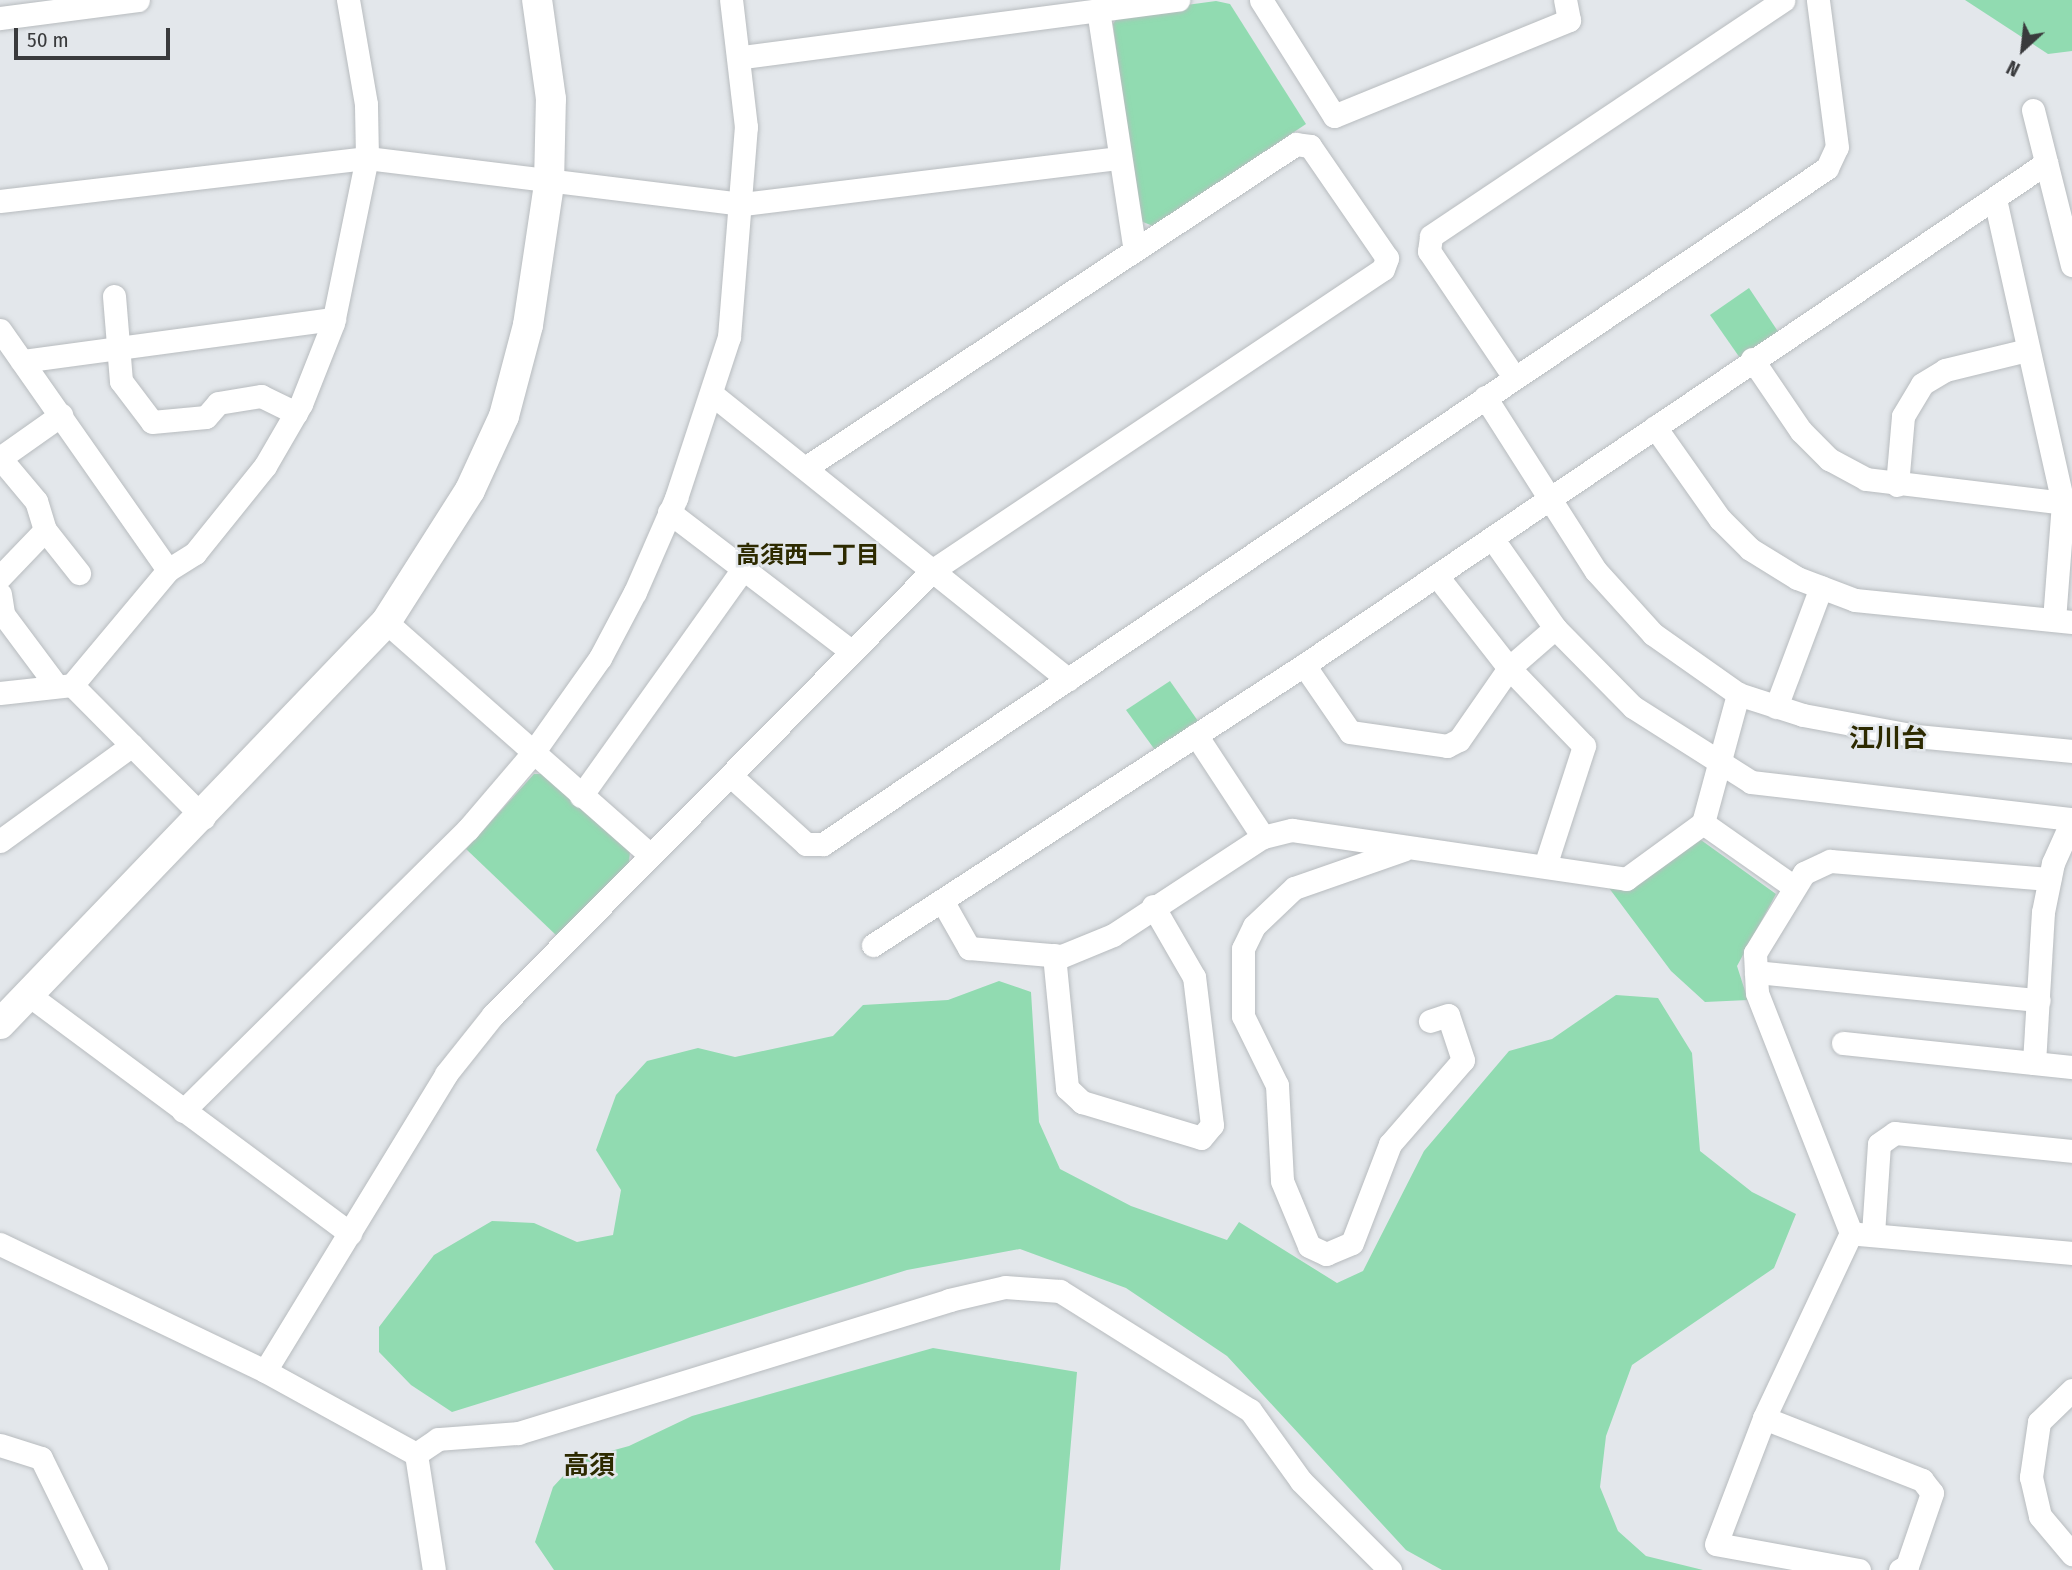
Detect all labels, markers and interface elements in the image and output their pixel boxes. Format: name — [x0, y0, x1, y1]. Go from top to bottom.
scale bar — [18, 14, 173, 58]
north arrow — [1988, 14, 2058, 84]
text: 50 m — [27, 27, 69, 53]
text: N — [2003, 55, 2024, 81]
district label: 高須西一丁目 — [736, 542, 880, 570]
district label: 江川台 — [1849, 723, 1927, 755]
district label: 高須 — [563, 1450, 615, 1482]

